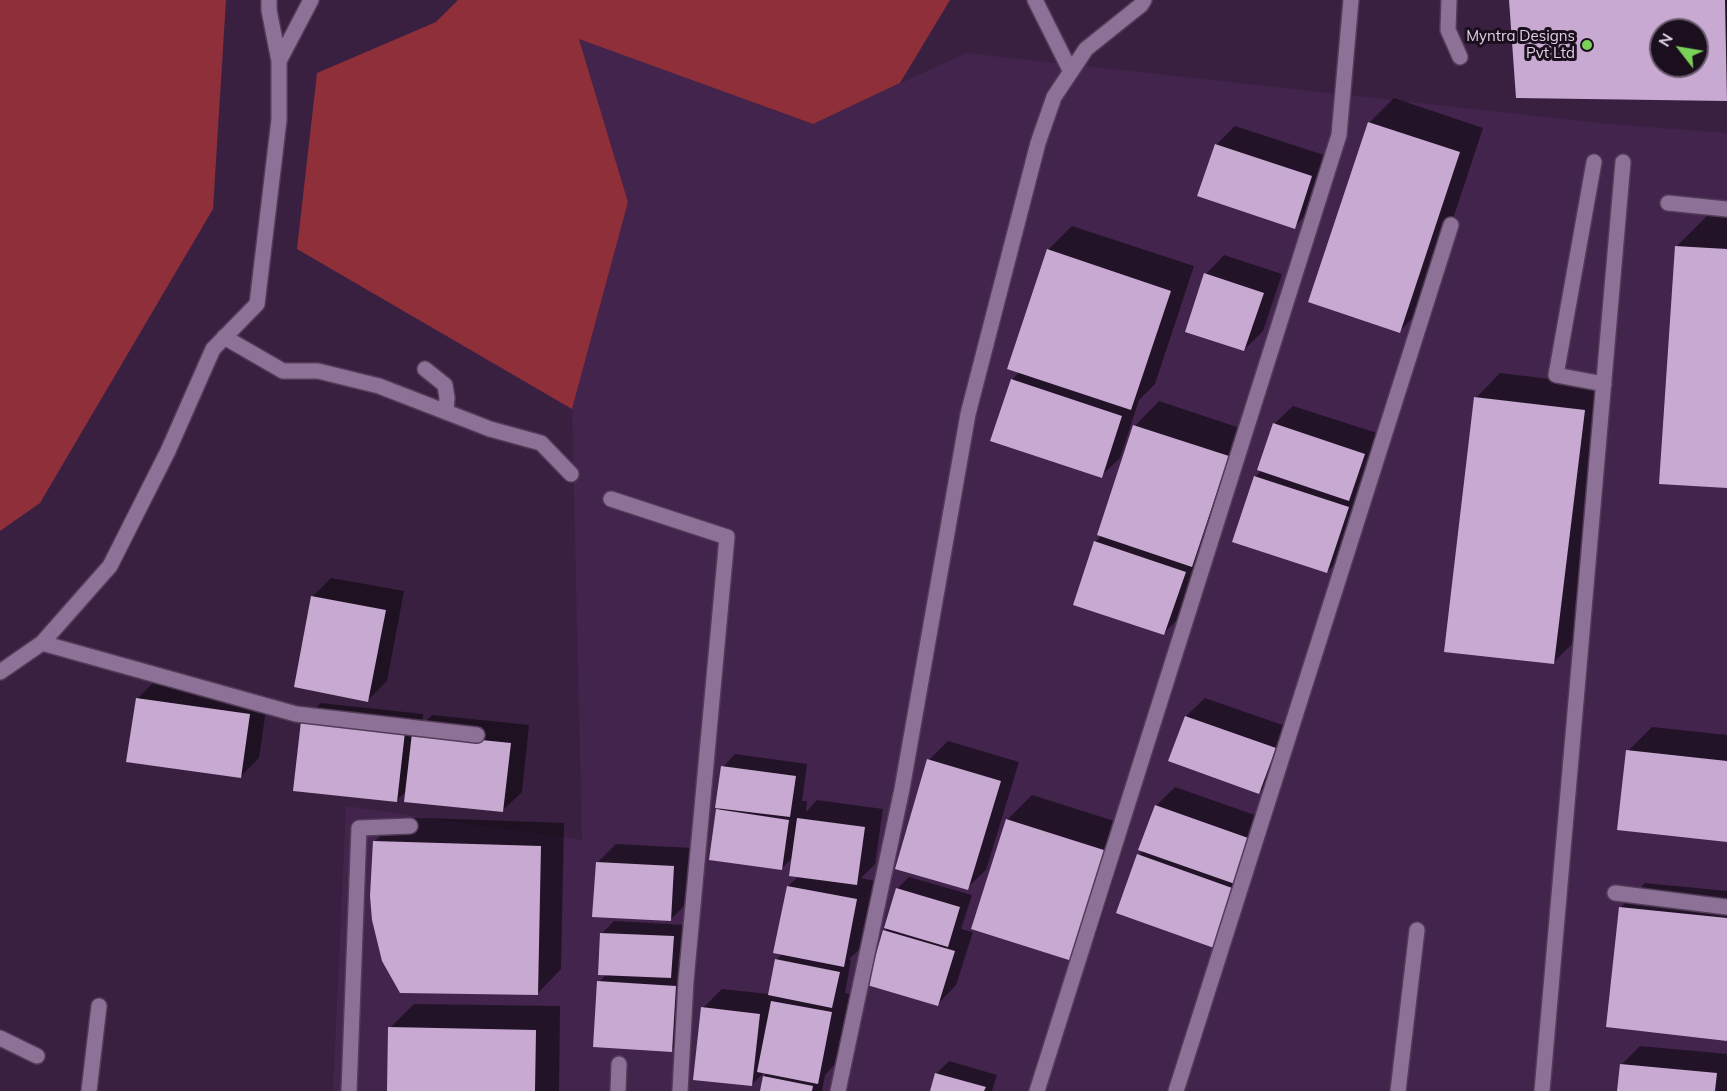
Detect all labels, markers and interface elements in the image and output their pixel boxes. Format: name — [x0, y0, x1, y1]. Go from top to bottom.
north arrow — [1649, 18, 1709, 78]
place label: Myntra Designs Pvt Ltd — [1466, 27, 1575, 62]
text: N — [1654, 29, 1677, 50]
marker: Myntra Designs Pvt Ltd — [1580, 38, 1594, 52]

